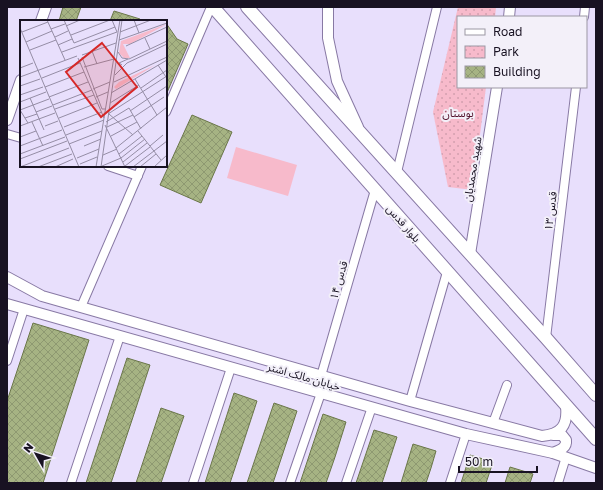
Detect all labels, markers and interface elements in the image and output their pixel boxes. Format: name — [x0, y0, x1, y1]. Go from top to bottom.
legend — [457, 16, 587, 88]
inset map — [20, 20, 167, 167]
text: Road — [493, 24, 522, 39]
text: Park — [493, 44, 519, 59]
text: Building — [493, 64, 541, 79]
park label: بوستان — [442, 106, 474, 120]
street label: شهید محمدیان — [460, 135, 485, 203]
street label: قدس ۱۳ — [541, 191, 560, 231]
street label: بلوار قدس — [384, 202, 424, 245]
street label: قدس ۱۴ — [326, 259, 351, 301]
street label: خیابان مالک اشتر — [265, 359, 342, 394]
north arrow — [16, 434, 56, 474]
text: N — [20, 440, 36, 455]
scale bar — [459, 448, 537, 474]
text: 50 m — [465, 454, 493, 469]

